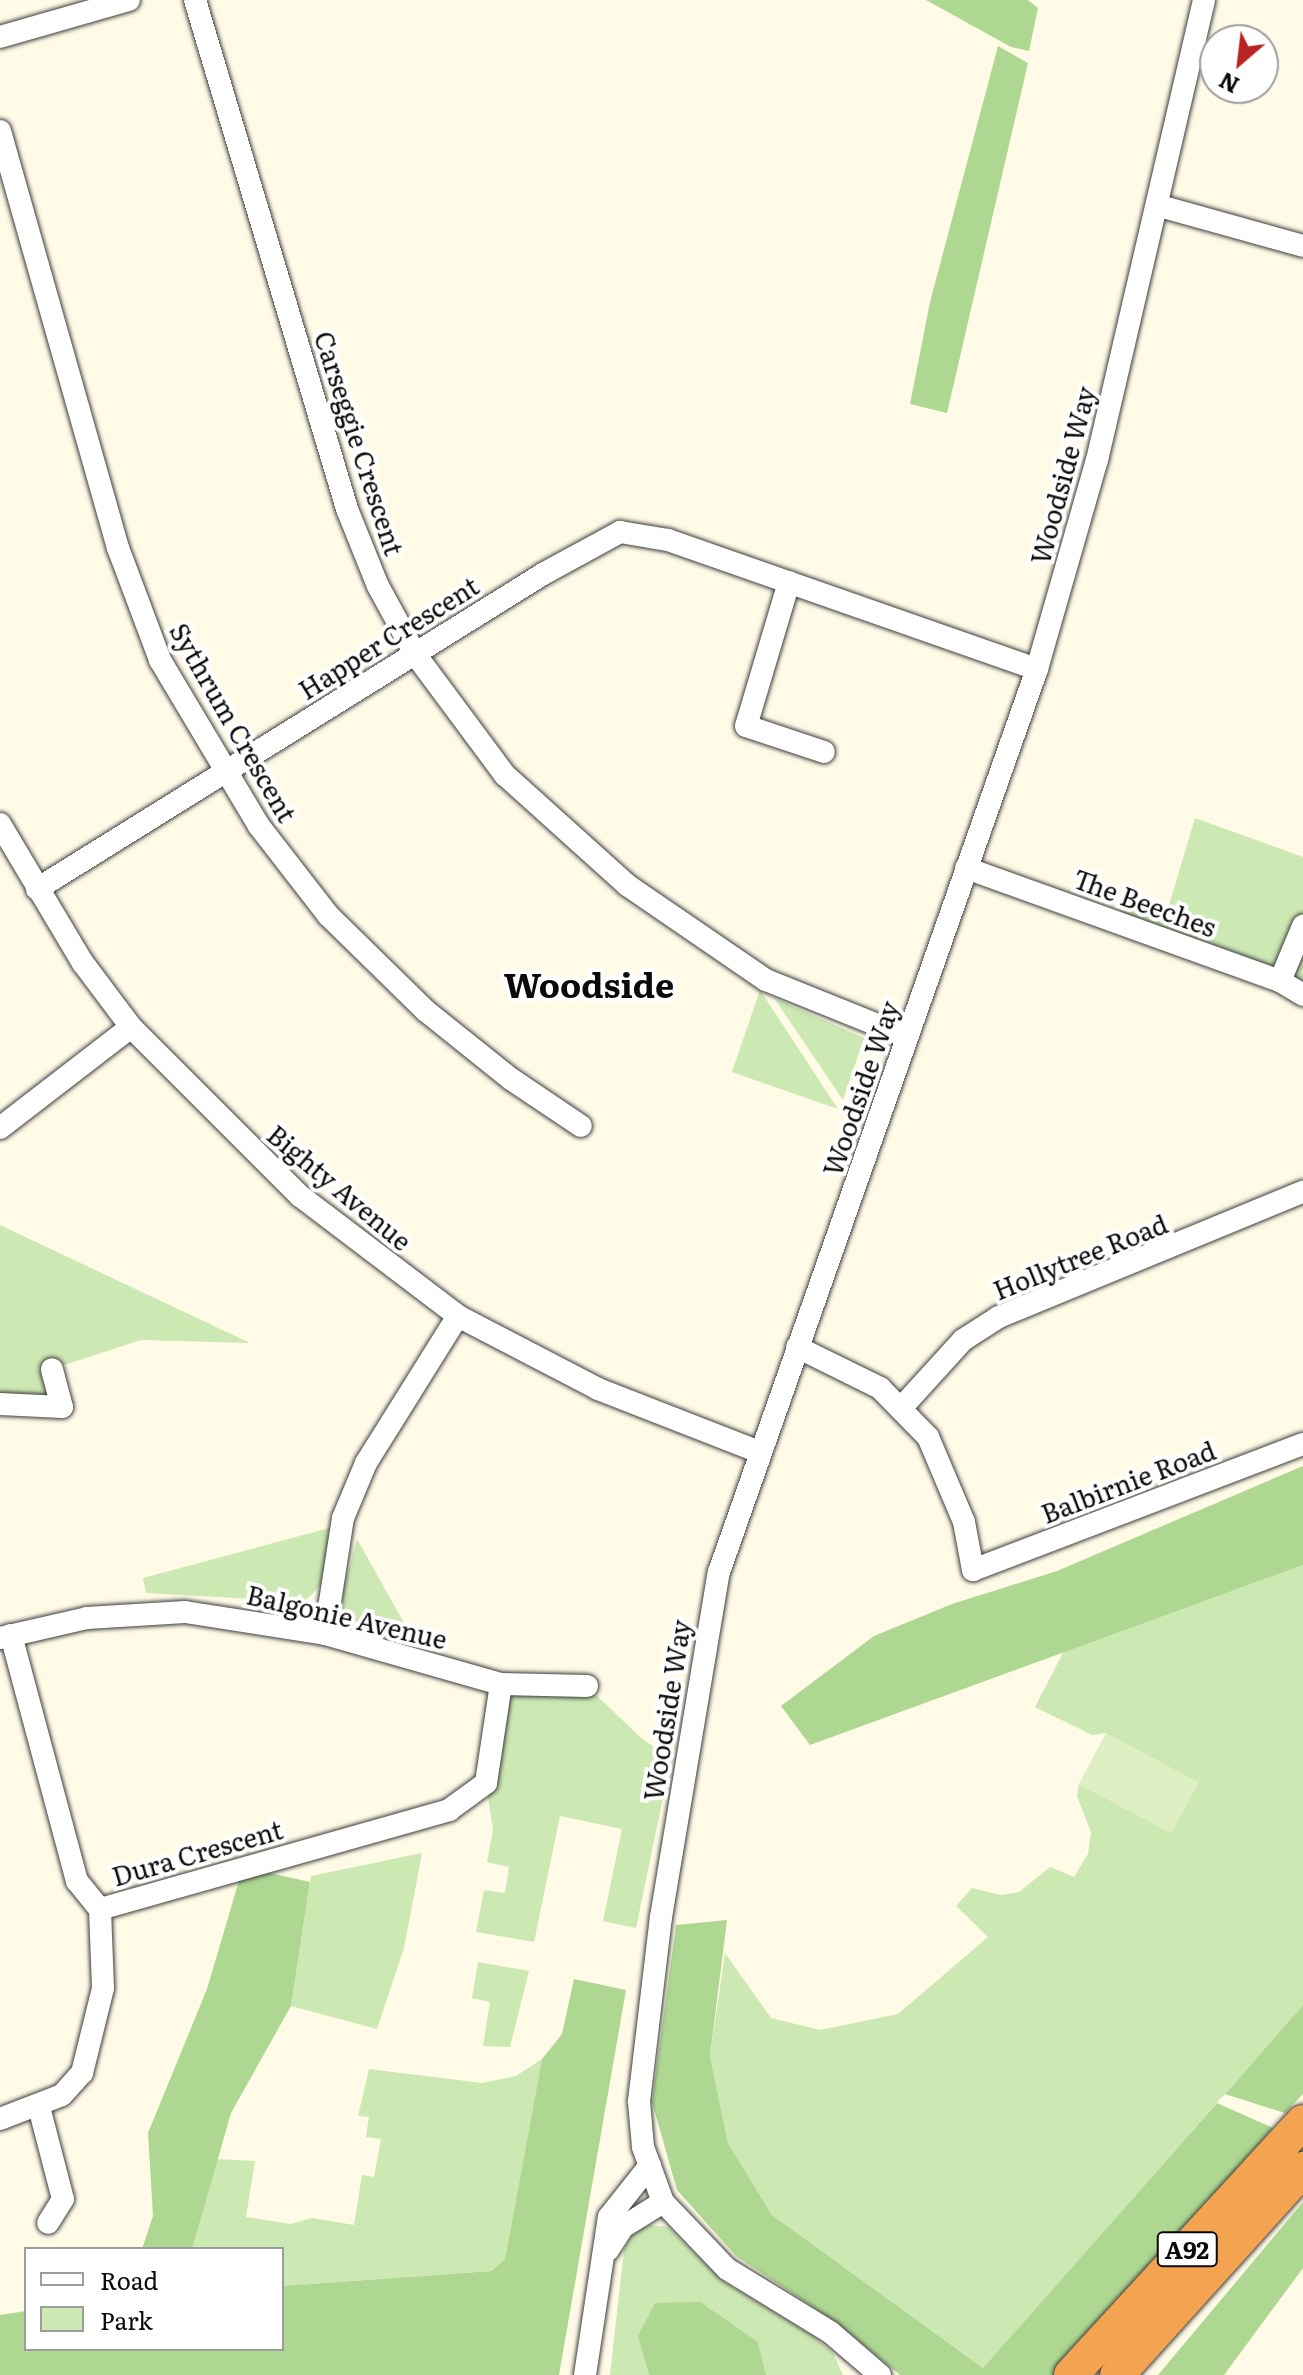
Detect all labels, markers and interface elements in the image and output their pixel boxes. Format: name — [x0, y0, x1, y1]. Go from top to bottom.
north arrow — [1199, 24, 1279, 104]
text: N — [1213, 65, 1244, 103]
street label: Carseggie Crescent — [309, 327, 411, 559]
street label: Woodside Way — [1023, 383, 1101, 567]
street label: Happer Crescent — [292, 569, 484, 705]
street label: Sythrum Crescent — [164, 617, 304, 827]
street label: The Beeches — [1069, 862, 1221, 942]
district label: Woodside — [504, 964, 674, 1004]
street label: Woodside Way — [816, 997, 904, 1179]
street label: Bighty Avenue — [262, 1118, 418, 1256]
street label: Hollytree Road — [988, 1207, 1172, 1305]
street label: Balbirnie Road — [1036, 1433, 1220, 1529]
street label: Balgonie Avenue — [244, 1578, 450, 1654]
street label: Woodside Way — [636, 1617, 696, 1803]
street label: Dura Crescent — [108, 1813, 286, 1891]
road number: A92 — [1155, 2229, 1219, 2269]
legend — [24, 2247, 284, 2351]
text: Road — [100, 2262, 158, 2297]
text: Park — [100, 2302, 153, 2337]

